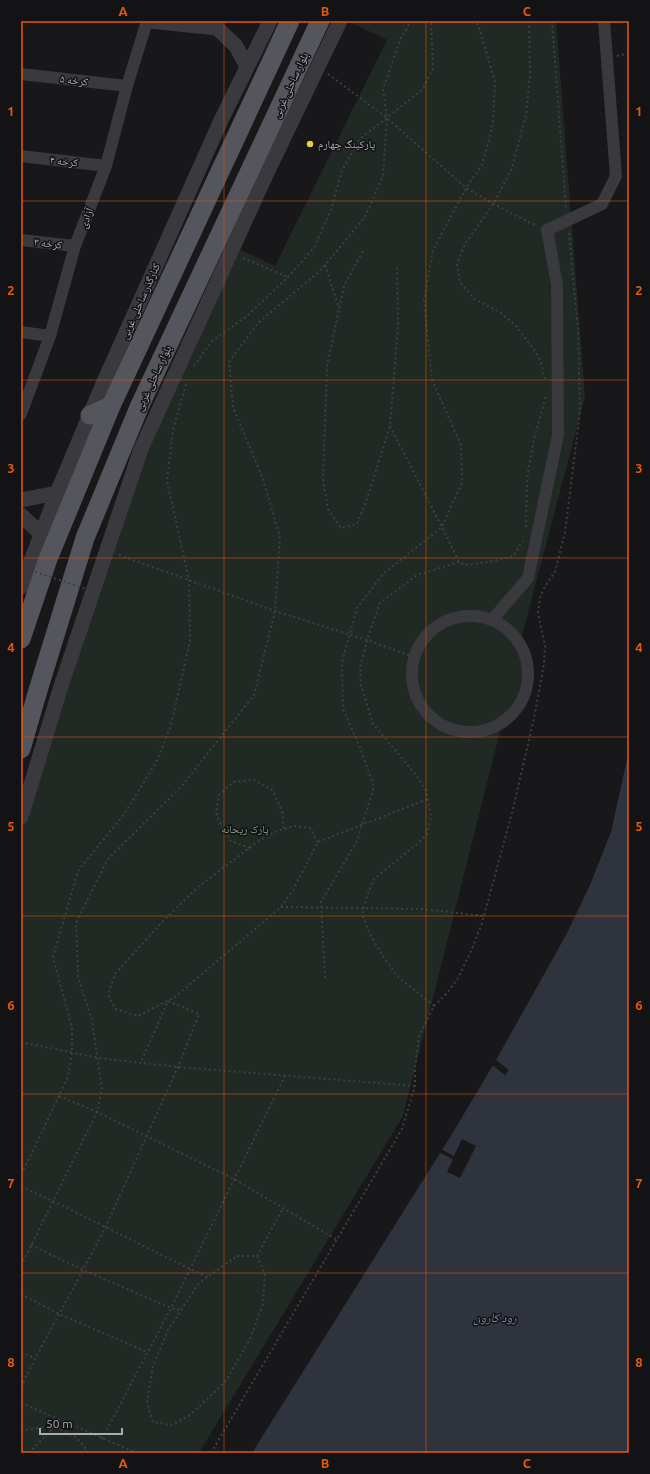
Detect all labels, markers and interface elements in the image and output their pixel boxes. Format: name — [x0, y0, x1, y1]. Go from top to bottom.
text: A — [118, 4, 128, 18]
text: B — [321, 4, 330, 18]
text: C — [523, 4, 532, 18]
street label: بلوار ساحلی غربی — [270, 50, 311, 120]
street label: کرخه ۵ — [59, 72, 89, 88]
text: 1 — [7, 104, 15, 118]
text: 1 — [635, 104, 643, 118]
place label: پارکینگ چهارم — [318, 138, 375, 151]
marker: پارکینگ چهارم — [305, 139, 315, 149]
street label: کرخه ۴ — [49, 154, 79, 168]
street label: آزادی — [77, 206, 96, 230]
street label: کرخه ۳ — [33, 235, 63, 251]
street label: کنارگذر ساحلی غربی — [118, 261, 163, 341]
text: 2 — [7, 283, 15, 297]
text: 2 — [635, 283, 643, 297]
street label: بلوار ساحلی غربی — [133, 343, 174, 413]
text: 3 — [7, 461, 15, 475]
text: 3 — [635, 461, 643, 475]
text: 4 — [7, 640, 15, 654]
text: 4 — [635, 640, 643, 654]
text: 5 — [7, 819, 15, 833]
text: 5 — [635, 819, 643, 833]
park label: پارک ریحانه — [221, 823, 269, 836]
text: 6 — [7, 998, 15, 1012]
text: 6 — [635, 998, 643, 1012]
text: 7 — [7, 1176, 15, 1190]
text: 7 — [635, 1176, 643, 1190]
water label: رود کارون — [473, 1311, 517, 1326]
text: 8 — [7, 1355, 15, 1369]
text: 8 — [635, 1355, 643, 1369]
scale bar — [40, 1410, 122, 1436]
text: 50 m — [46, 1417, 73, 1430]
text: A — [118, 1456, 128, 1470]
text: B — [321, 1456, 330, 1470]
text: C — [523, 1456, 532, 1470]

